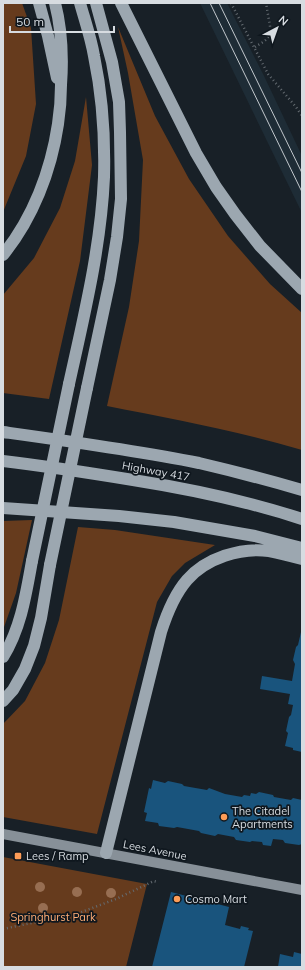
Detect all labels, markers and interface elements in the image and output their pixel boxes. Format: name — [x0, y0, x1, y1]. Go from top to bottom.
scale bar — [10, 8, 114, 34]
north arrow — [257, 8, 297, 48]
text: N — [276, 12, 291, 28]
text: 50 m — [16, 14, 44, 29]
street label: Highway 417 — [121, 458, 191, 484]
place label: The Citadel Apartments — [232, 804, 293, 831]
marker: The Citadel Apartments — [219, 812, 229, 822]
street label: Lees Avenue — [122, 837, 188, 863]
place label: Lees / Ramp — [26, 849, 89, 863]
marker: Lees / Ramp — [13, 851, 23, 861]
place label: Cosmo Mart — [185, 892, 247, 906]
marker: Cosmo Mart — [172, 894, 182, 904]
park label: Springhurst Park — [10, 910, 96, 924]

